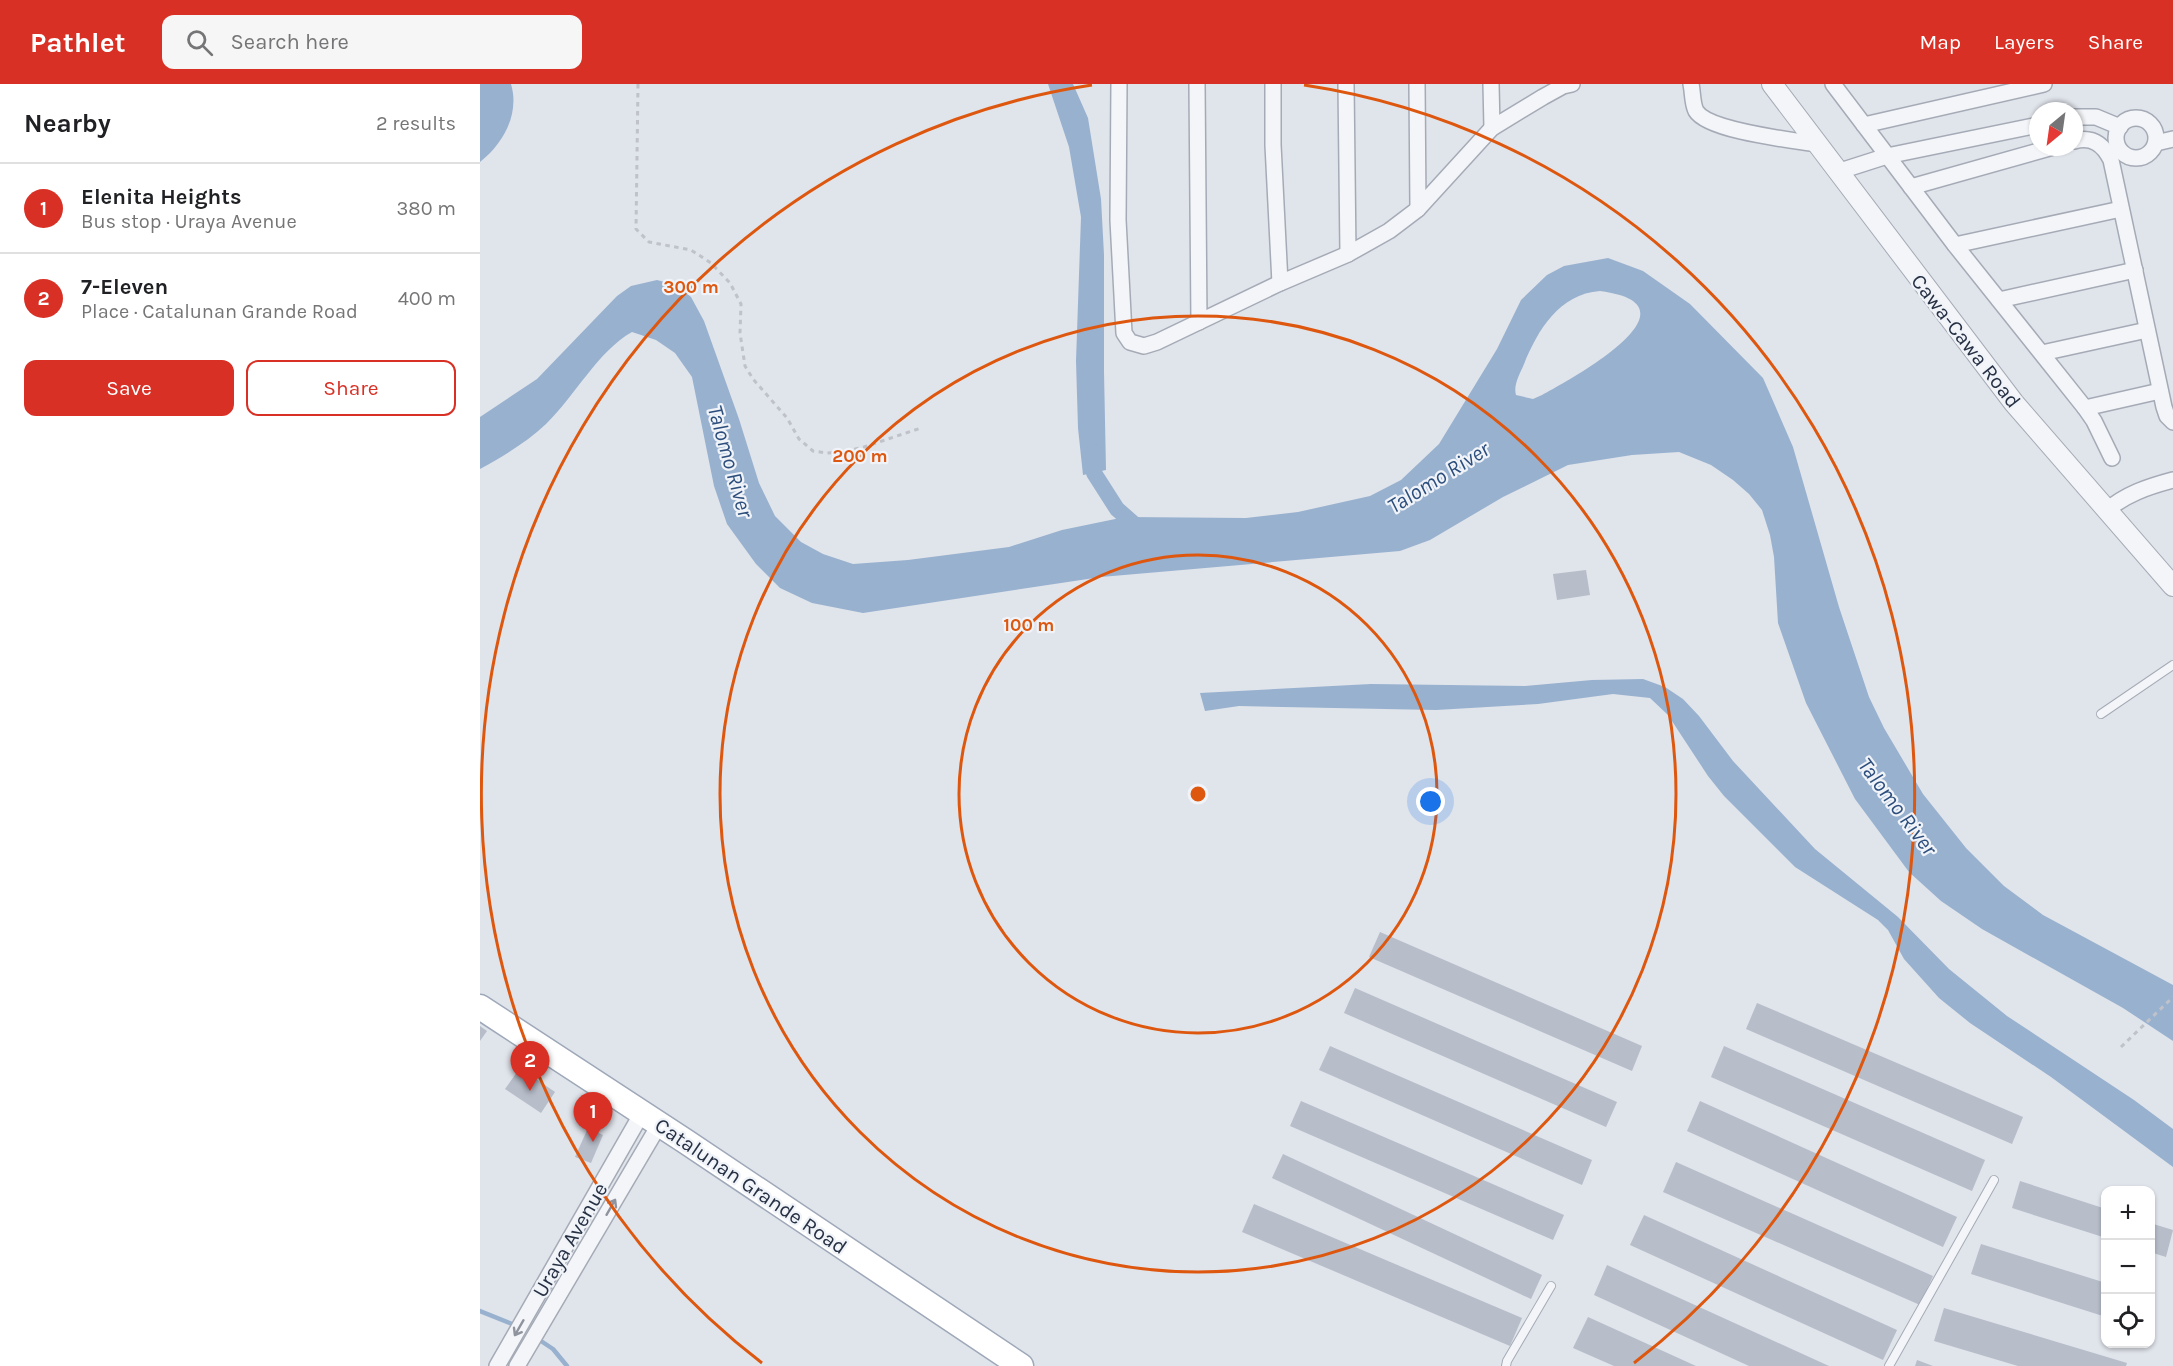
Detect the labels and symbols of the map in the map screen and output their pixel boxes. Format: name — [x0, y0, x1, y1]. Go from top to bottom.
north arrow — [2029, 102, 2083, 156]
street label: Cawa-Cawa Road — [1906, 269, 2026, 413]
text: 300 m — [663, 276, 719, 298]
water label: Talomo River — [702, 402, 759, 522]
water label: Talomo River — [1383, 435, 1496, 519]
text: 200 m — [832, 445, 888, 467]
text: 100 m — [1004, 614, 1054, 636]
water label: Talomo River — [1852, 753, 1943, 862]
centre of rings — [1188, 784, 1208, 804]
your location — [1416, 787, 1445, 816]
pin: 2 — [511, 1042, 550, 1091]
pin: 1 — [574, 1092, 612, 1142]
street label: Catalunan Grande Road — [650, 1113, 852, 1259]
street label: Uraya Avenue — [528, 1178, 612, 1302]
one-way arrow — [605, 1199, 617, 1216]
one-way arrow — [513, 1319, 525, 1336]

